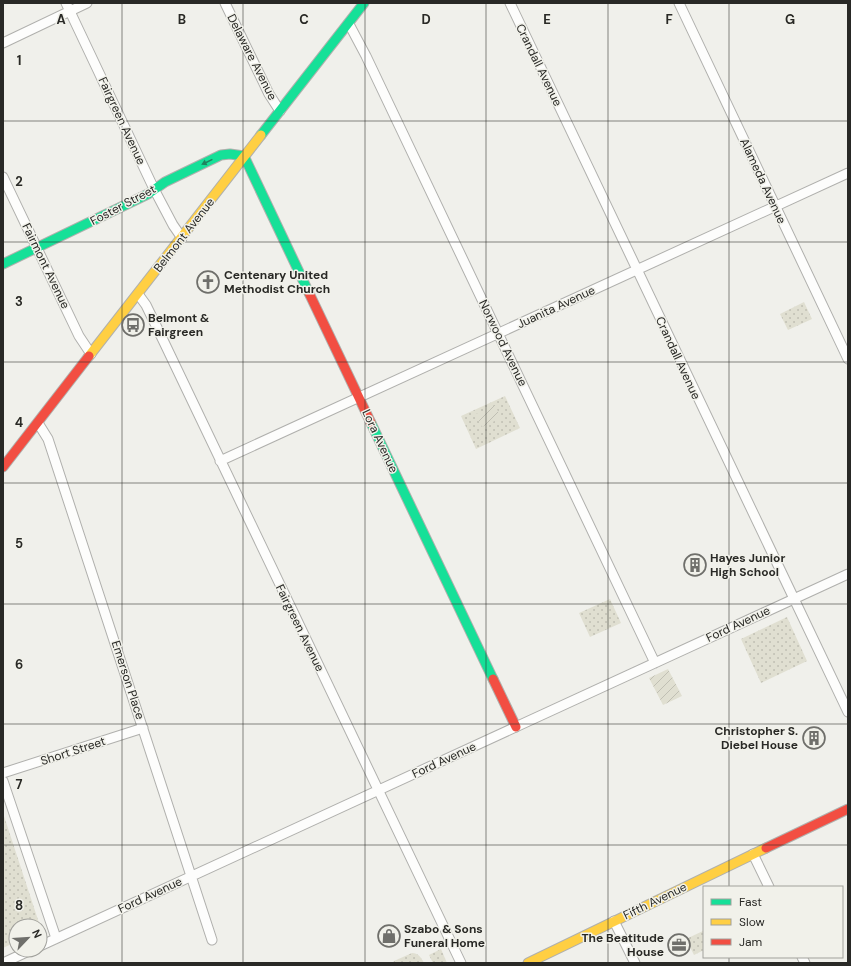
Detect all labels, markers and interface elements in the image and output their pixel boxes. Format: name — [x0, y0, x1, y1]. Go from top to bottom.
text: A — [56, 11, 66, 28]
text: B — [178, 11, 186, 28]
street label: Delaware Avenue — [223, 11, 281, 103]
text: C — [299, 11, 309, 28]
text: D — [421, 11, 431, 28]
text: E — [543, 11, 551, 28]
text: F — [665, 11, 673, 28]
text: G — [785, 11, 795, 28]
street label: Crandall Avenue — [512, 21, 566, 109]
text: 1 — [17, 52, 21, 69]
street label: Fairgreen Avenue — [95, 75, 149, 168]
street label: Alameda Avenue — [736, 136, 790, 227]
one-way arrow — [202, 159, 213, 165]
text: 2 — [15, 173, 23, 190]
street label: Foster Street — [87, 181, 159, 229]
street label: Belmont Avenue — [150, 194, 218, 275]
street label: Fairmont Avenue — [18, 221, 74, 312]
place label: Centenary United Methodist Church — [224, 267, 330, 297]
church icon: Centenary United Methodist Church — [195, 269, 221, 295]
street label: Juanita Avenue — [514, 282, 598, 332]
text: 3 — [15, 293, 23, 310]
street label: Norwood Avenue — [475, 297, 531, 389]
place label: Belmont & Fairgreen — [148, 310, 210, 340]
bus stop icon: Belmont & Fairgreen — [120, 312, 146, 338]
street label: Crandall Avenue — [652, 314, 704, 402]
street label: Lora Avenue — [358, 407, 402, 475]
text: 4 — [15, 414, 23, 431]
text: 5 — [15, 535, 23, 552]
place label: Hayes Junior High School — [710, 550, 785, 580]
building icon: Hayes Junior High School — [682, 552, 708, 578]
street label: Fairgreen Avenue — [272, 582, 328, 674]
street label: Ford Avenue — [703, 602, 773, 646]
street label: Emerson Place — [108, 639, 148, 722]
text: 6 — [15, 656, 23, 673]
place label: Christopher S. Diebel House — [714, 723, 798, 753]
building icon: Christopher S. Diebel House — [801, 725, 827, 751]
street label: Short Street — [39, 733, 108, 769]
street label: Ford Avenue — [409, 738, 479, 782]
text: 7 — [16, 776, 23, 793]
street label: Ford Avenue — [115, 873, 185, 917]
street label: Fifth Avenue — [621, 879, 690, 923]
legend — [703, 886, 843, 958]
text: Fast — [739, 894, 762, 910]
text: 8 — [15, 897, 23, 914]
text: Slow — [739, 914, 765, 930]
north arrow — [8, 918, 48, 958]
place label: Szabo & Sons Funeral Home — [404, 921, 485, 951]
shop icon: Szabo & Sons Funeral Home — [376, 923, 402, 949]
text: N — [29, 927, 45, 940]
place label: The Beatitude House — [581, 930, 664, 960]
office icon: The Beatitude House — [666, 932, 692, 958]
text: Jam — [739, 934, 762, 950]

